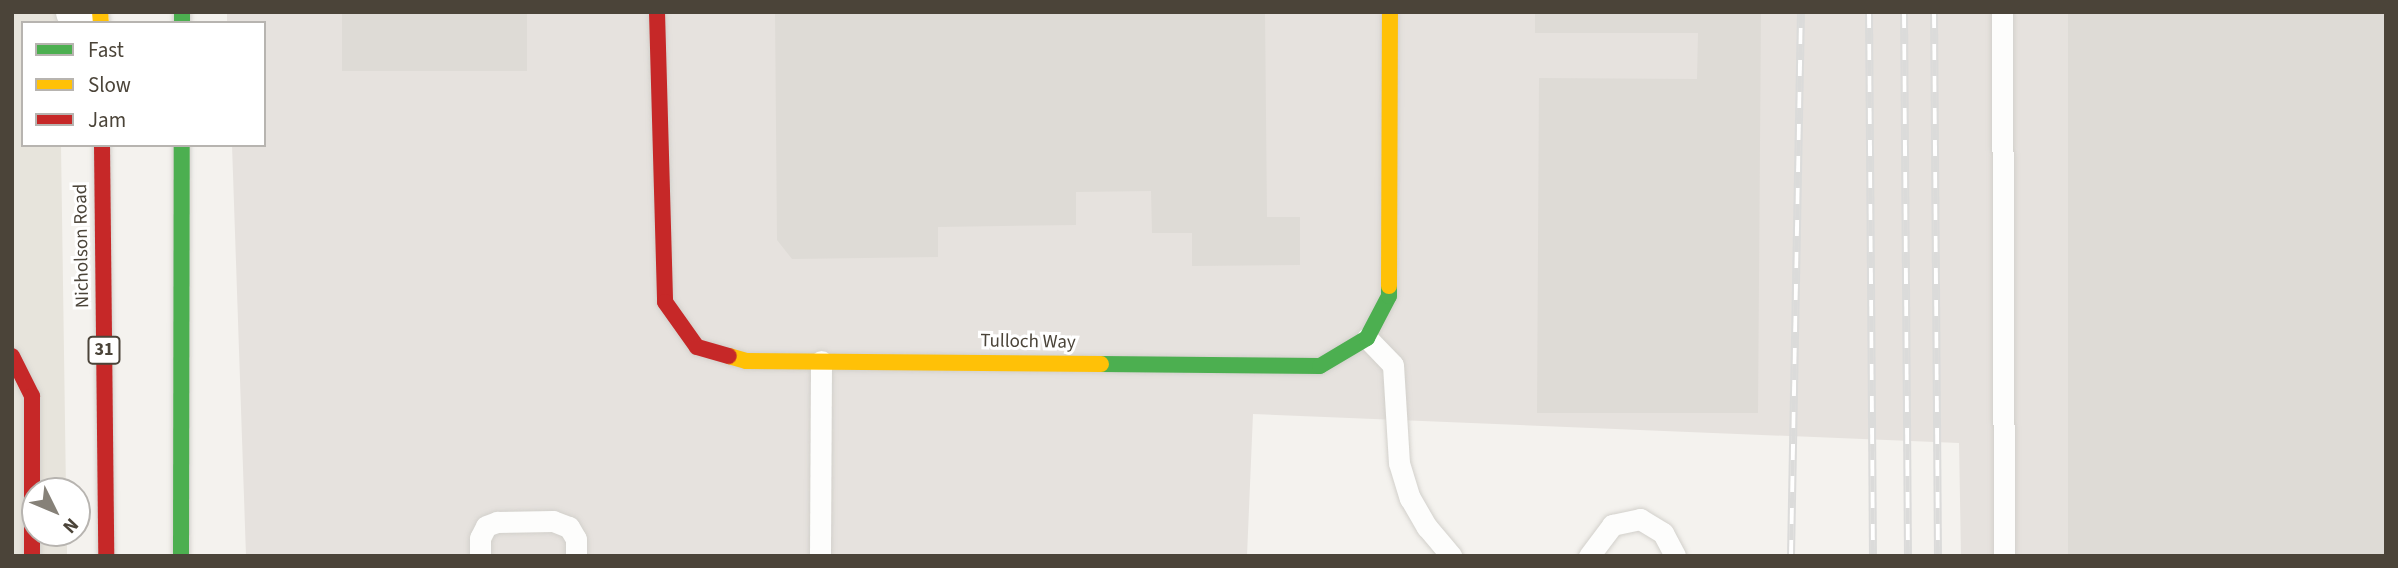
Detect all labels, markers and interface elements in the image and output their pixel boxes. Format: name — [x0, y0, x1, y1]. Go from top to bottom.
legend — [21, 21, 266, 147]
text: Fast — [88, 35, 124, 65]
text: Slow — [88, 70, 131, 100]
text: Jam — [88, 105, 126, 135]
street label: Nicholson Road — [70, 184, 94, 308]
street label: Tulloch Way — [980, 330, 1076, 354]
road number: 31 — [86, 336, 122, 364]
north arrow — [21, 477, 91, 547]
text: N — [56, 511, 84, 539]

